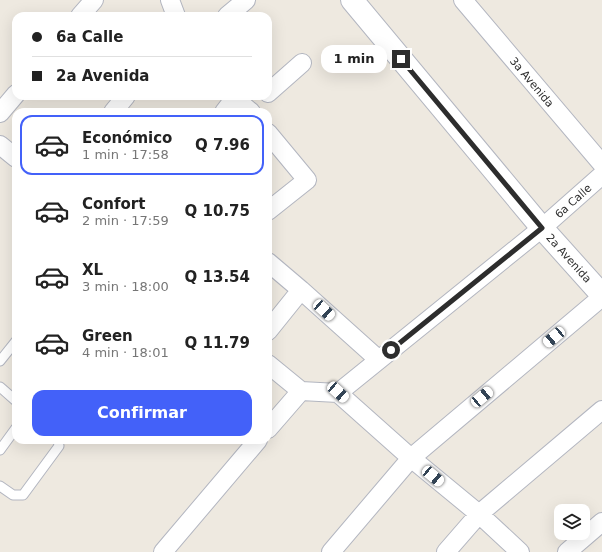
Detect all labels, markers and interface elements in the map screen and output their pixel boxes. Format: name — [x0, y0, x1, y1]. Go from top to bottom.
text: 6a Calle — [56, 28, 123, 46]
callout: 1 min — [321, 45, 387, 73]
route end — [392, 50, 410, 68]
text: 1 min — [334, 51, 374, 66]
street label: 3a Avenida — [507, 55, 556, 110]
text: 2a Avenida — [56, 67, 150, 85]
icon: car — [34, 127, 70, 163]
text: Económico — [82, 129, 172, 147]
text: Q 7.96 — [195, 136, 250, 154]
text: 1 min · 17:58 — [82, 147, 169, 162]
street label: 6a Calle — [552, 181, 594, 221]
icon: car — [34, 193, 70, 229]
text: Confort — [82, 195, 145, 213]
text: Q 10.75 — [185, 202, 250, 220]
text: 2 min · 17:59 — [82, 213, 169, 228]
street label: 2a Avenida — [543, 231, 594, 285]
icon: car — [34, 259, 70, 295]
text: XL — [82, 261, 103, 279]
text: Q 13.54 — [185, 268, 250, 286]
text: 3 min · 18:00 — [82, 279, 169, 294]
car — [311, 298, 337, 322]
icon: car — [34, 325, 70, 361]
car — [541, 325, 567, 349]
text: Green — [82, 327, 133, 345]
text: Q 11.79 — [185, 334, 250, 352]
route start — [382, 341, 400, 359]
text: 4 min · 18:01 — [82, 345, 169, 360]
car — [325, 380, 351, 404]
car — [469, 385, 495, 409]
button: Confirmar — [32, 390, 252, 436]
car — [420, 464, 446, 488]
map controls — [554, 504, 590, 540]
button: layers — [554, 504, 590, 540]

